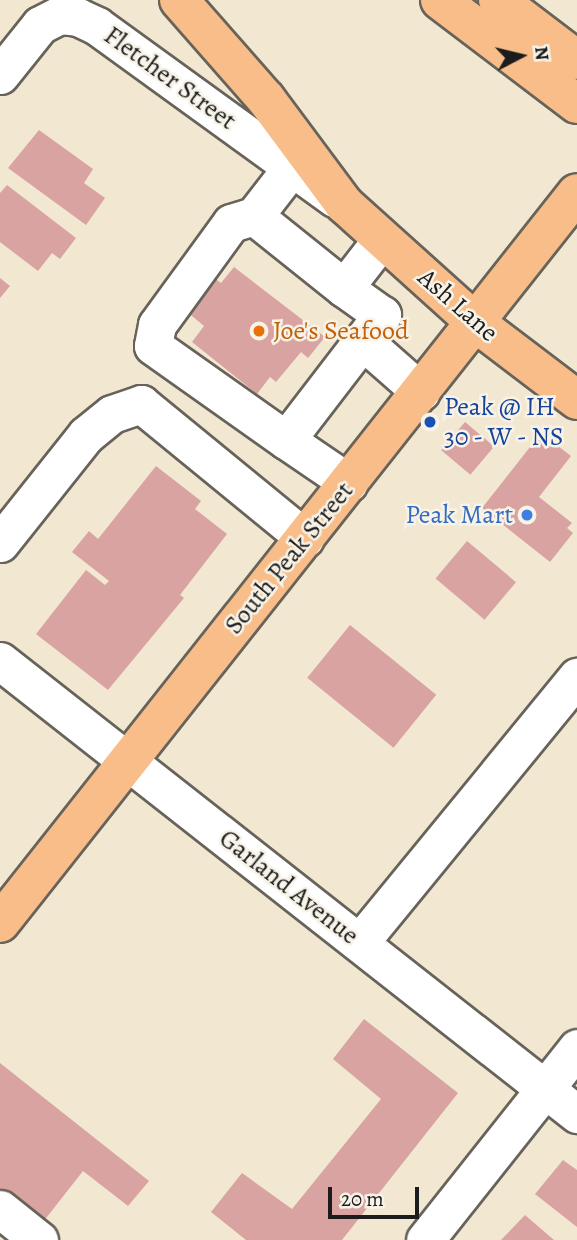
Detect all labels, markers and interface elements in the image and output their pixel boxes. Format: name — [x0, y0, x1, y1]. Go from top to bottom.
street label: Fletcher Street — [98, 20, 242, 136]
north arrow — [486, 21, 556, 91]
text: N — [528, 45, 556, 62]
street label: Ash Lane — [412, 262, 504, 348]
place label: Joe's Seafood — [273, 315, 409, 347]
marker: Joe's Seafood — [251, 323, 267, 339]
place label: Peak @ IH 30 - W - NS — [444, 391, 566, 452]
marker: Peak @ IH 30 - W - NS — [422, 414, 438, 430]
street label: South Peak Street — [218, 476, 360, 640]
place label: Peak Mart — [406, 499, 513, 531]
marker: Peak Mart — [519, 507, 535, 523]
street label: Garland Avenue — [213, 823, 365, 951]
scale bar — [332, 1174, 423, 1218]
text: 20 m — [341, 1185, 384, 1213]

